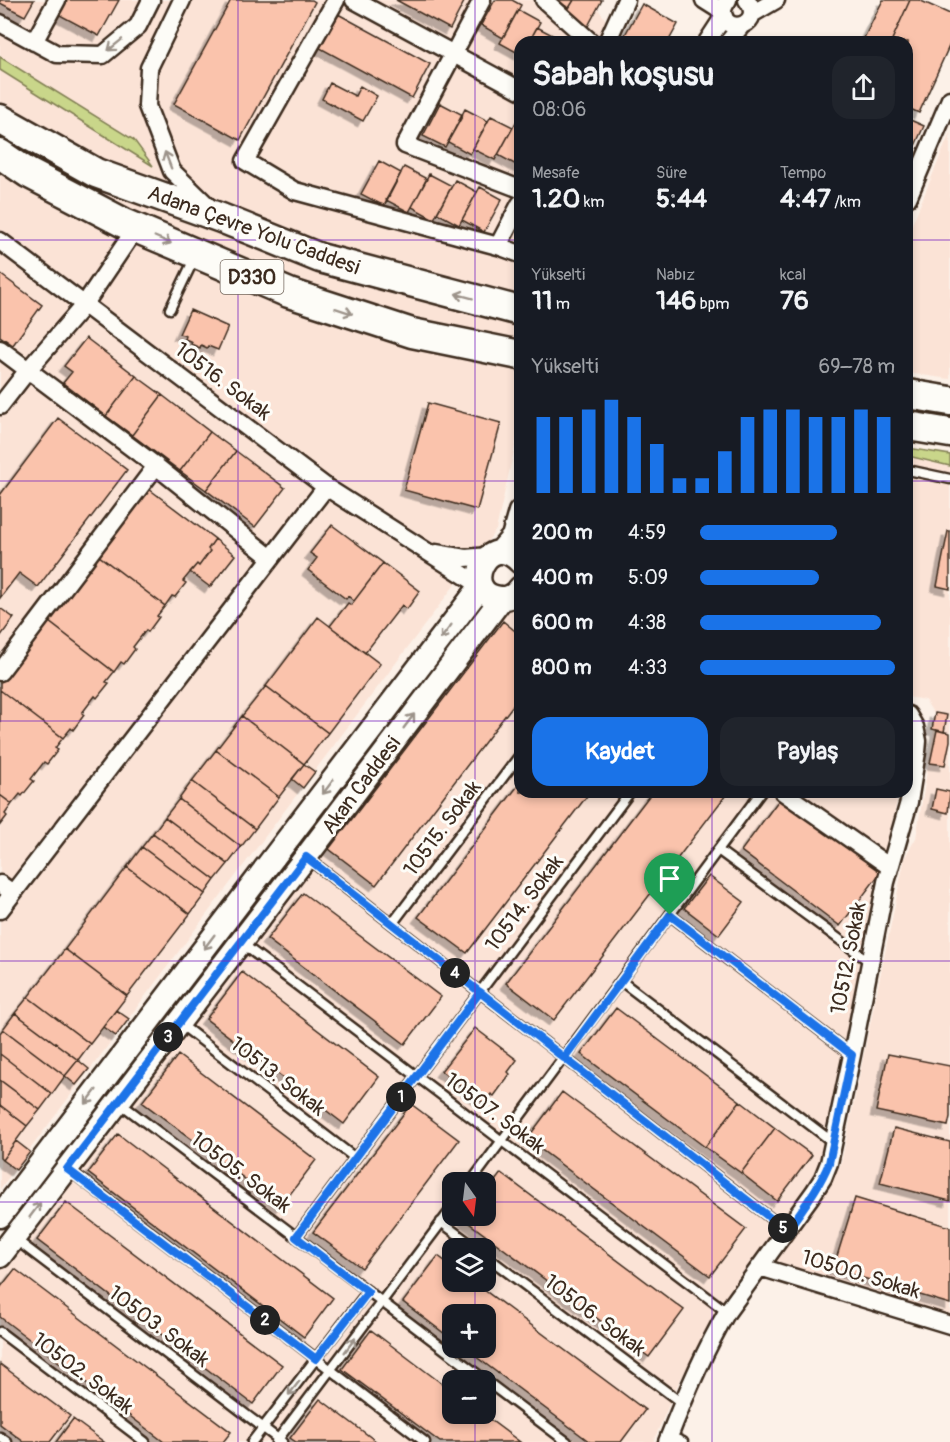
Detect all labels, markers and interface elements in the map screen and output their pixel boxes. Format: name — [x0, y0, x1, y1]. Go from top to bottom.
one-way arrow — [107, 38, 123, 51]
text: Sabah koşusu — [532, 54, 714, 95]
button: share — [832, 56, 895, 119]
text: 08:06 — [532, 97, 586, 122]
one-way arrow — [161, 151, 172, 170]
text: Mesafe — [532, 163, 579, 183]
text: Süre — [656, 163, 687, 183]
text: Tempo — [780, 163, 826, 183]
street label: Adana Çevre Yolu Caddesi — [144, 179, 364, 282]
text: 1.20 — [532, 183, 580, 215]
text: 5:44 — [656, 183, 707, 215]
text: 4:47 — [780, 183, 831, 215]
text: km — [580, 192, 605, 212]
text: /km — [831, 192, 861, 212]
one-way arrow — [153, 235, 172, 246]
road number: D330 — [220, 260, 284, 294]
text: Yükselti — [532, 265, 585, 285]
text: Nabız — [656, 265, 695, 285]
text: kcal — [780, 265, 806, 285]
text: 11 — [532, 285, 552, 317]
text: 146 — [656, 285, 696, 317]
text: 76 — [780, 285, 809, 317]
one-way arrow — [455, 290, 474, 301]
text: m — [552, 294, 570, 314]
text: bpm — [696, 294, 729, 314]
one-way arrow — [334, 306, 353, 317]
street label: 10516. Sokak — [169, 336, 277, 427]
text: Yükselti — [532, 354, 599, 379]
text: 69–78 m — [819, 354, 895, 379]
text: 200 m — [532, 520, 593, 545]
text: 4:59 — [628, 520, 666, 545]
text: 400 m — [532, 565, 593, 590]
text: 5:09 — [628, 565, 668, 590]
text: 600 m — [532, 610, 593, 635]
text: 4:38 — [628, 610, 666, 635]
one-way arrow — [440, 624, 452, 640]
text: 800 m — [532, 655, 592, 680]
text: 4:33 — [628, 655, 667, 680]
one-way arrow — [403, 714, 415, 730]
button: Kaydet — [532, 717, 708, 786]
button: Paylaş — [720, 717, 895, 786]
street label: Akan Caddesi — [316, 731, 407, 840]
street label: 10515. Sokak — [397, 775, 487, 882]
one-way arrow — [321, 779, 334, 795]
street label: 10514. Sokak — [479, 849, 570, 957]
pin — [644, 853, 695, 915]
icon: arrive — [653, 862, 686, 895]
street label: 10512. Sokak — [824, 899, 873, 1017]
one-way arrow — [203, 934, 216, 950]
pin: 4 — [440, 958, 470, 988]
text: 4 — [450, 963, 460, 983]
pin: 3 — [153, 1022, 183, 1052]
text: 3 — [164, 1027, 172, 1047]
street label: 10513. Sokak — [225, 1031, 331, 1122]
street label: 10507. Sokak — [439, 1067, 551, 1160]
pin: 1 — [386, 1082, 416, 1112]
text: 1 — [398, 1087, 404, 1107]
one-way arrow — [84, 1089, 97, 1105]
street label: 10505. Sokak — [185, 1126, 297, 1219]
north arrow — [442, 1172, 496, 1226]
map controls — [442, 1172, 496, 1424]
one-way arrow — [29, 1202, 42, 1218]
pin: 5 — [768, 1213, 798, 1243]
text: 5 — [779, 1218, 787, 1238]
button: layers — [442, 1238, 496, 1292]
street label: 10500. Sokak — [798, 1244, 924, 1305]
street label: 10506. Sokak — [538, 1268, 651, 1363]
street label: 10503. Sokak — [103, 1280, 215, 1373]
button: + — [442, 1304, 496, 1358]
pin: 2 — [250, 1305, 280, 1335]
text: 2 — [261, 1310, 269, 1330]
street label: 10502. Sokak — [27, 1327, 139, 1420]
one-way arrow — [343, 1337, 356, 1353]
button: − — [442, 1370, 496, 1424]
one-way arrow — [288, 1379, 301, 1395]

